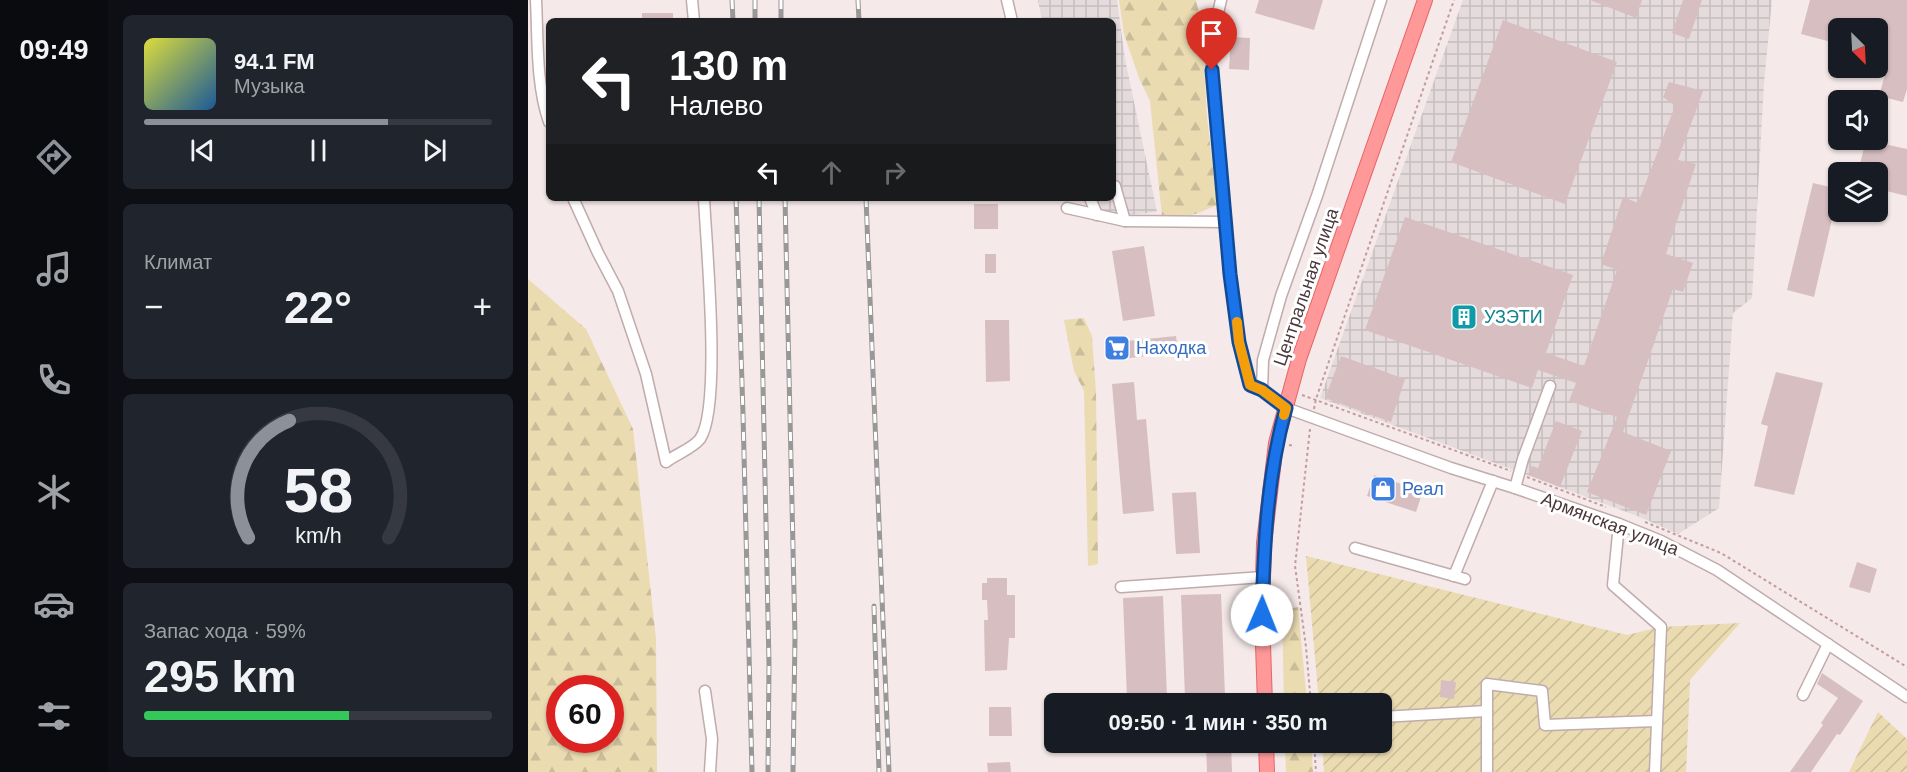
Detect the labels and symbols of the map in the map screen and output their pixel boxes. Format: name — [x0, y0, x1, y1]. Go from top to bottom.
pin — [1186, 8, 1237, 70]
north arrow — [1828, 18, 1888, 78]
street label: Центральная улица — [1270, 205, 1343, 369]
building icon: УЗЭТИ — [1449, 302, 1479, 332]
place label: УЗЭТИ — [1484, 307, 1543, 327]
supermarket icon: Находка — [1102, 333, 1132, 363]
place label: Находка — [1136, 338, 1207, 358]
shop icon: Реал — [1368, 474, 1398, 504]
place label: Реал — [1402, 479, 1444, 499]
street label: Армянская улица — [1538, 489, 1682, 560]
position arrow — [1230, 583, 1294, 647]
speed limit sign: 60 — [546, 675, 624, 753]

